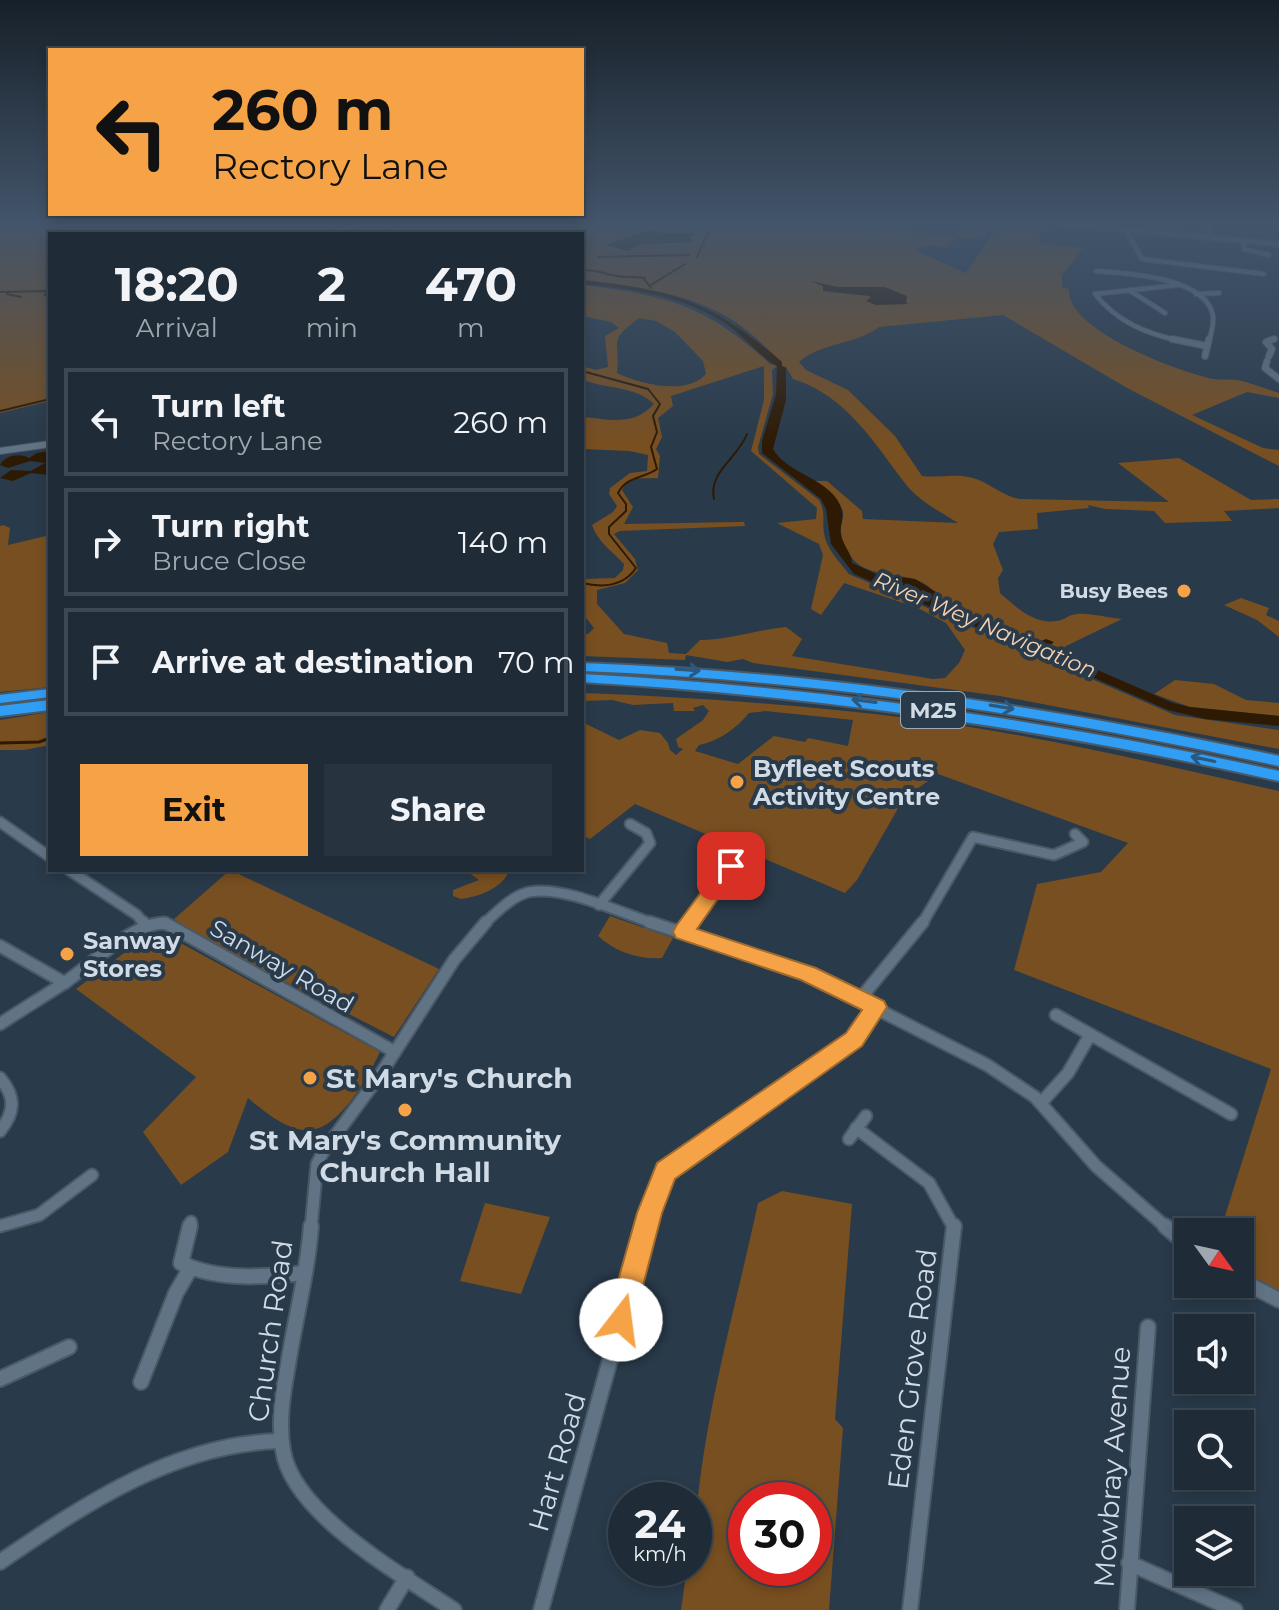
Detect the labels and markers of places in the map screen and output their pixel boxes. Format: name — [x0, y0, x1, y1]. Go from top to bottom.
place label: Busy Bees — [1060, 579, 1168, 603]
marker: Busy Bees — [1175, 582, 1193, 600]
place label: Byfleet Scouts Activity Centre — [752, 754, 940, 811]
marker: Byfleet Scouts Activity Centre — [728, 773, 746, 791]
pin — [697, 832, 765, 900]
place label: Sanway Stores — [83, 926, 181, 983]
marker: Sanway Stores — [58, 945, 76, 963]
place label: St Mary's Church — [326, 1061, 573, 1095]
marker: St Mary's Church — [301, 1069, 319, 1087]
marker: St Mary's Community Church Hall — [396, 1101, 414, 1119]
place label: St Mary's Community Church Hall — [249, 1123, 561, 1189]

